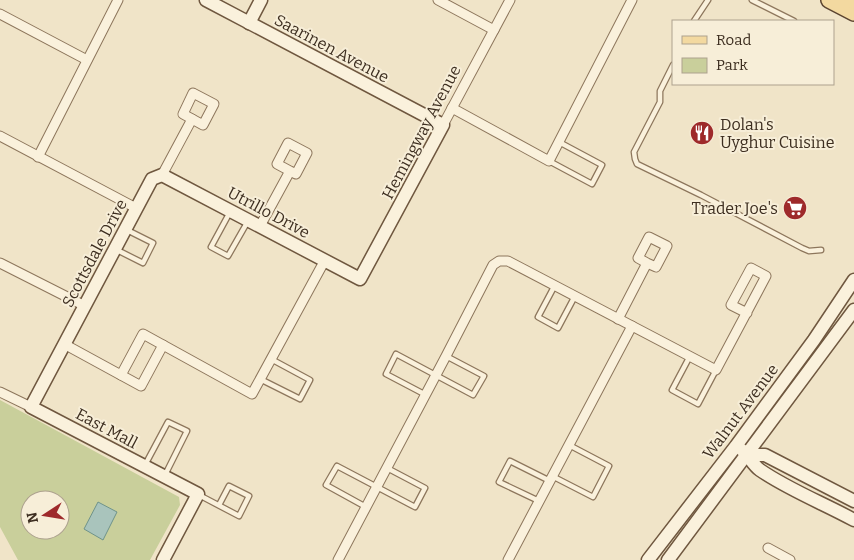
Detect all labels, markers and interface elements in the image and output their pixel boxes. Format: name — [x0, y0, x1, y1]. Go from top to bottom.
street label: Saarinen Avenue — [271, 10, 392, 87]
legend — [672, 20, 834, 85]
text: Road — [716, 31, 751, 49]
text: Park — [716, 56, 748, 74]
street label: Hemingway Avenue — [378, 62, 465, 202]
place label: Dolan's Uyghur Cuisine — [720, 115, 834, 152]
restaurant icon: Dolan's Uyghur Cuisine — [689, 120, 715, 146]
street label: Utrillo Drive — [224, 183, 313, 242]
supermarket icon: Trader Joe's — [782, 195, 808, 221]
street label: Scottsdale Drive — [58, 196, 131, 310]
place label: Trader Joe's — [692, 199, 778, 218]
street label: Walnut Avenue — [699, 360, 782, 462]
street label: East Mall — [73, 404, 141, 453]
north arrow — [20, 490, 70, 540]
text: N — [23, 510, 42, 525]

